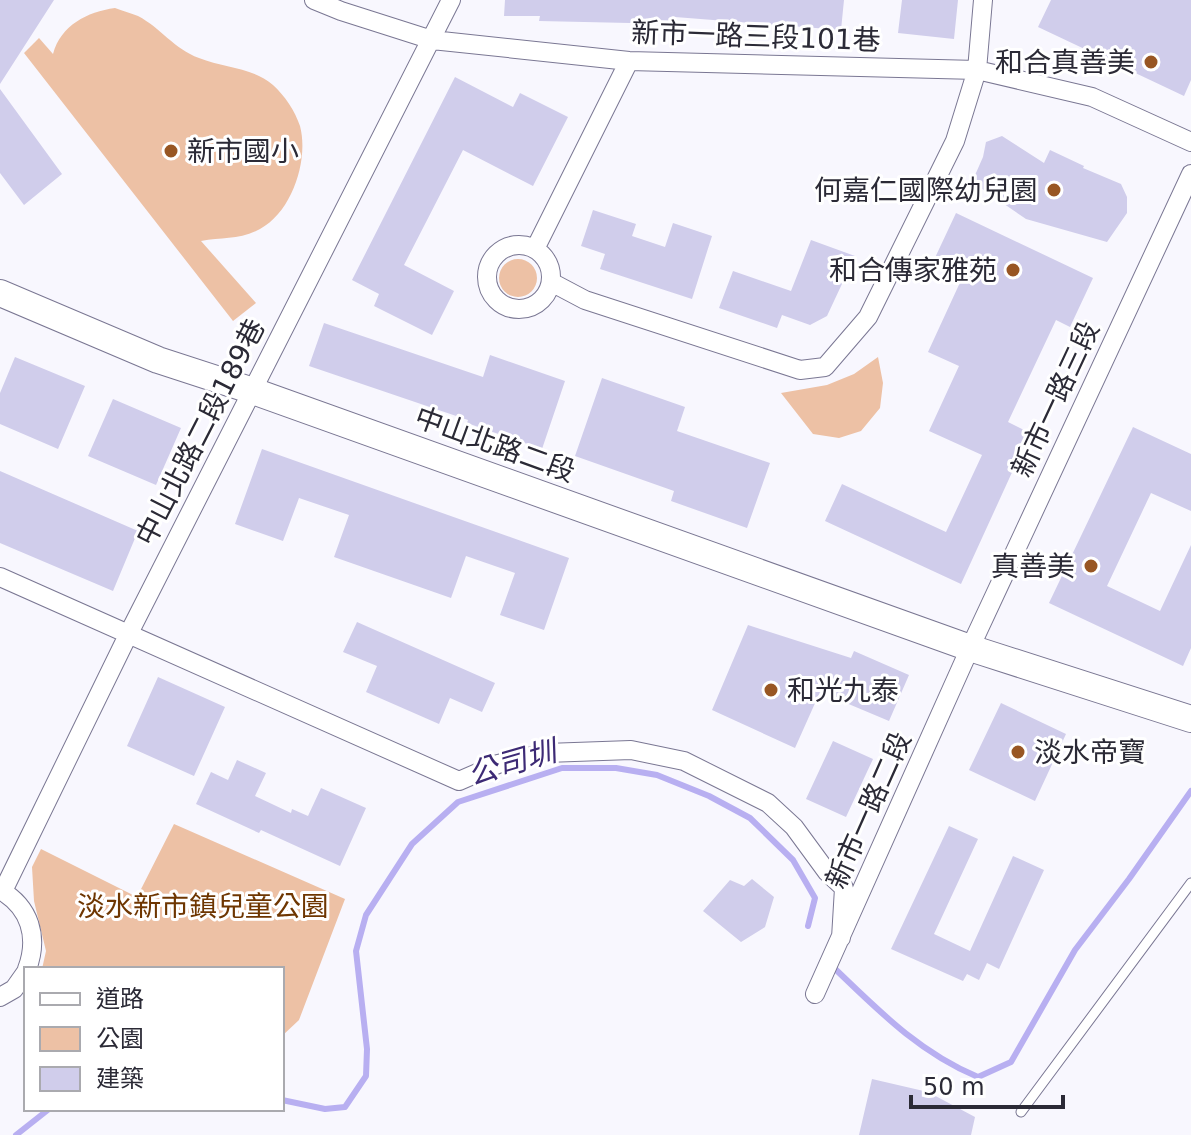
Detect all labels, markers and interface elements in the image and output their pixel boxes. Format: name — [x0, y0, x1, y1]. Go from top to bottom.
street label: 新市一路三段101巷 — [631, 16, 881, 57]
place label: 和合真善美 — [995, 46, 1135, 79]
marker: 和合真善美 — [1142, 53, 1160, 71]
place label: 新市國小 — [187, 135, 299, 168]
marker: 新市國小 — [162, 142, 180, 160]
place label: 何嘉仁國際幼兒園 — [814, 174, 1038, 207]
marker: 何嘉仁國際幼兒園 — [1045, 181, 1063, 199]
place label: 和合傳家雅苑 — [829, 254, 997, 287]
marker: 和合傳家雅苑 — [1004, 261, 1022, 279]
street label: 中山北路二段189巷 — [129, 314, 272, 551]
street label: 新市一路三段 — [1005, 316, 1106, 482]
street label: 中山北路二段 — [410, 400, 579, 489]
place label: 真善美 — [991, 550, 1075, 583]
marker: 真善美 — [1082, 557, 1100, 575]
place label: 和光九泰 — [787, 674, 899, 707]
marker: 和光九泰 — [762, 681, 780, 699]
street label: 新市一路二段 — [819, 727, 918, 894]
water label: 公司圳 — [464, 732, 564, 792]
place label: 淡水帝寶 — [1034, 736, 1146, 769]
marker: 淡水帝寶 — [1009, 743, 1027, 761]
park label: 淡水新市鎮兒童公園 — [77, 890, 329, 923]
legend — [24, 967, 284, 1111]
text: 道路 — [96, 985, 144, 1013]
text: 公園 — [96, 1025, 144, 1053]
scale bar — [911, 1059, 1063, 1109]
text: 建築 — [96, 1065, 144, 1093]
text: 50 m — [923, 1073, 985, 1101]

